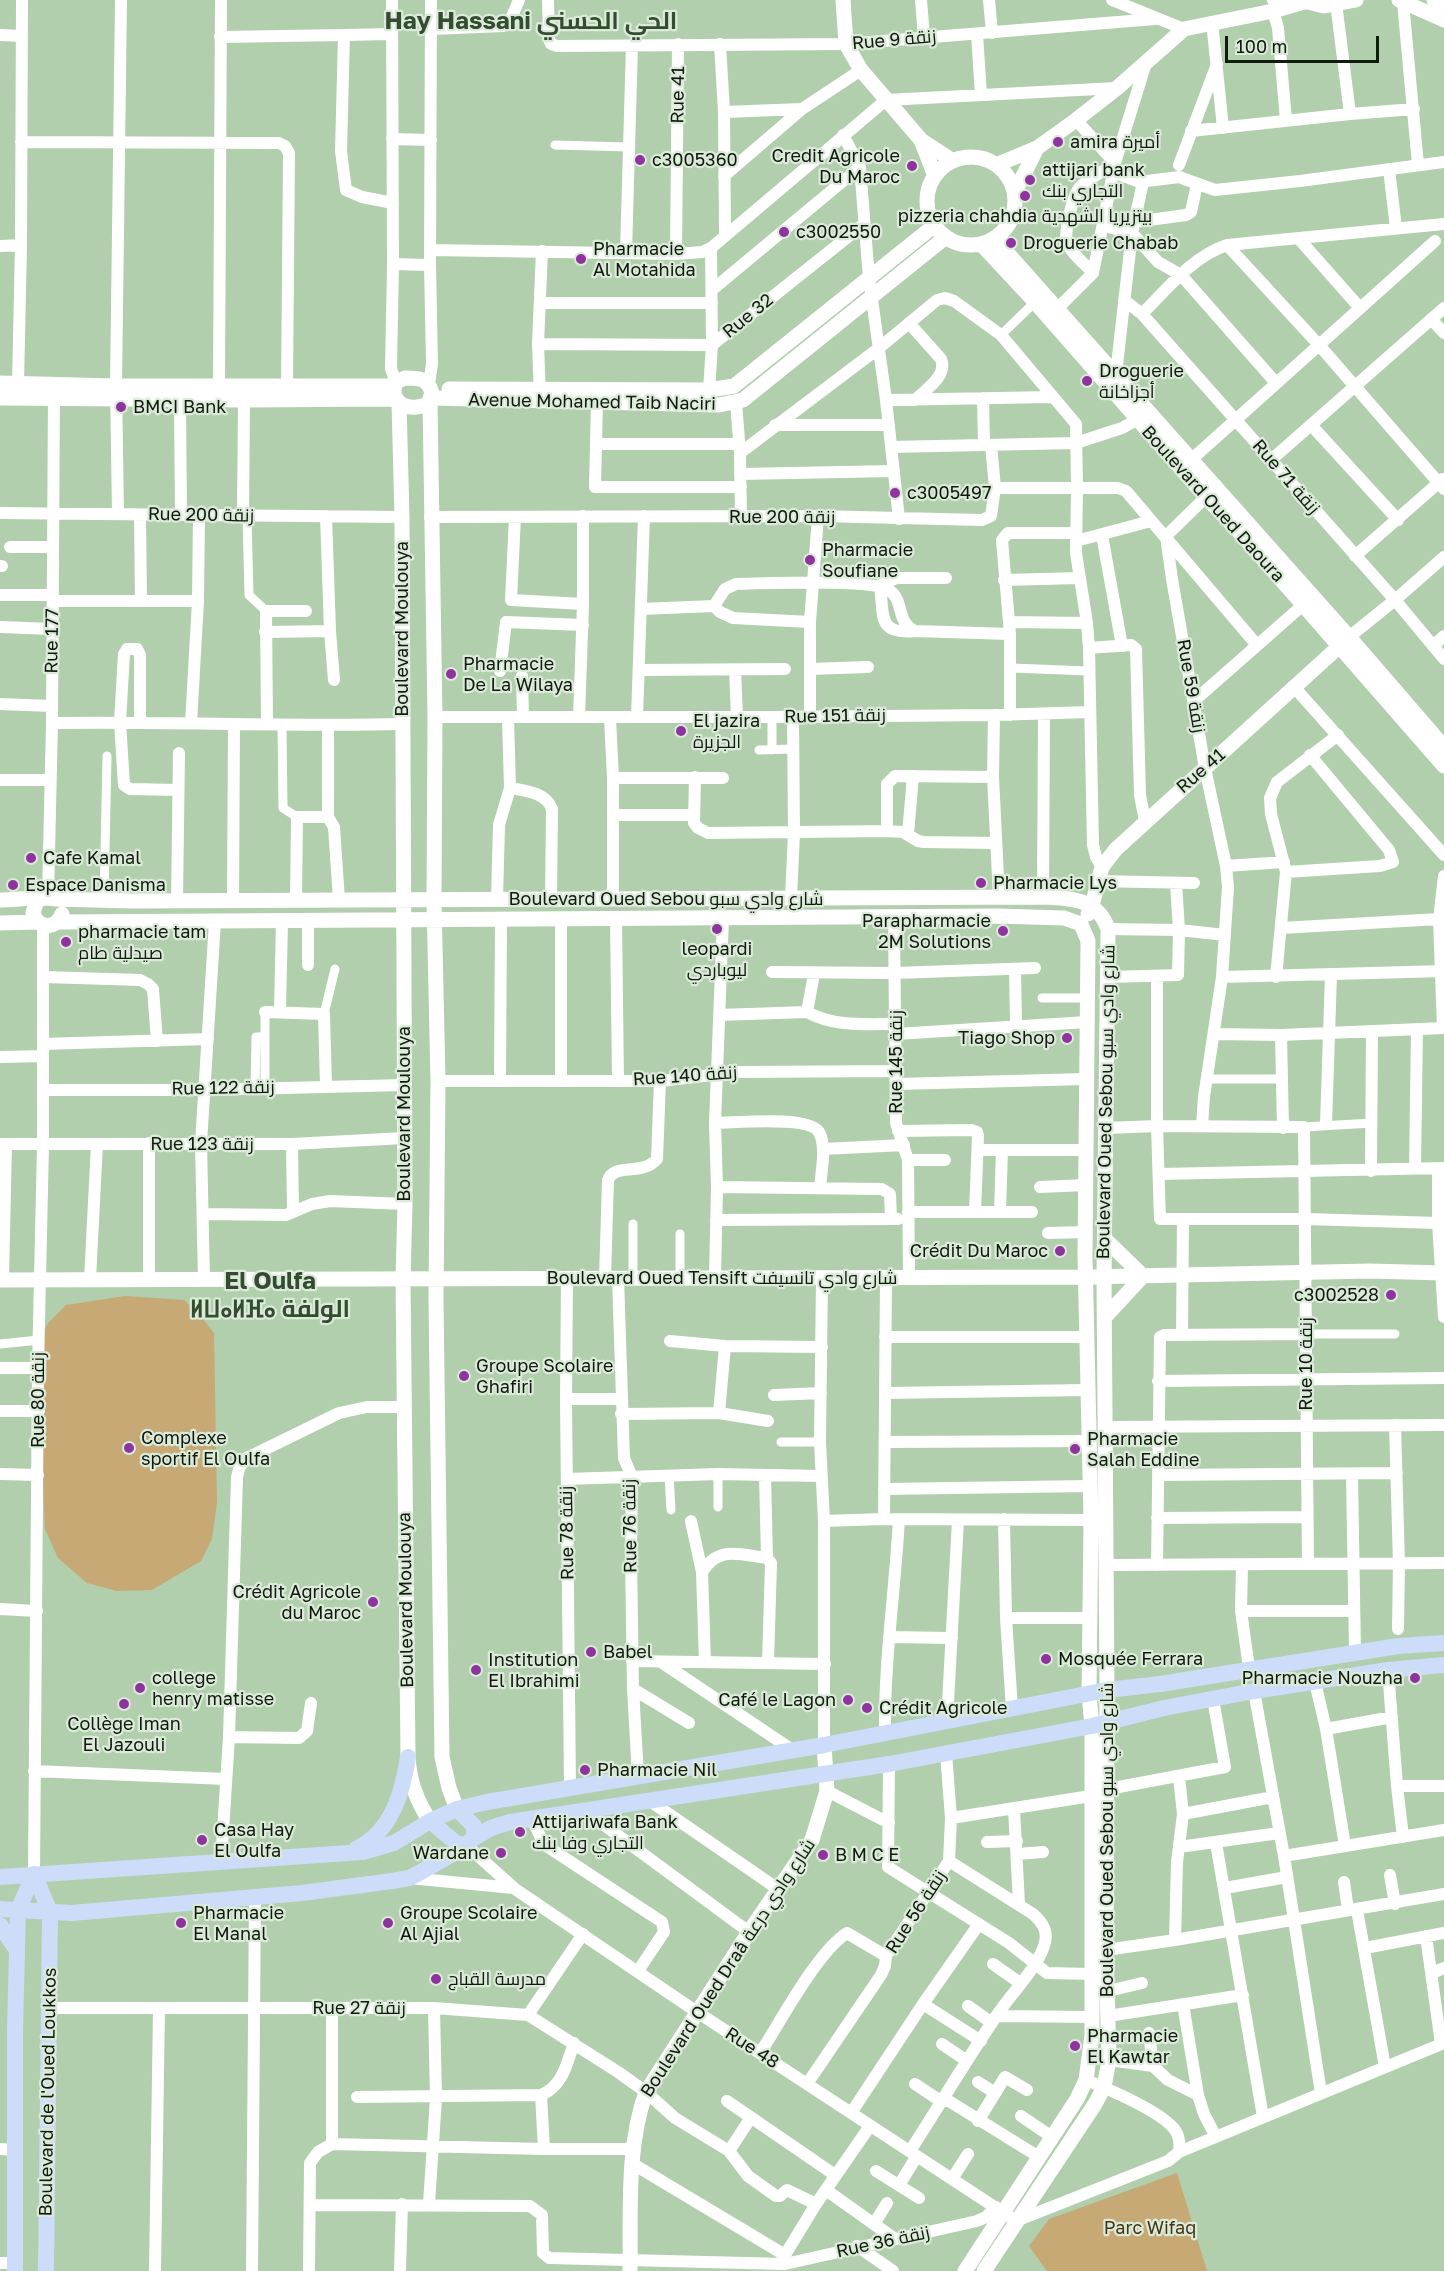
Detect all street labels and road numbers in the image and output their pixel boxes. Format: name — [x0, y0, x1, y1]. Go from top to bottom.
street label: Rue 9 زنقة — [851, 26, 937, 54]
street label: Rue 41 — [667, 66, 689, 124]
street label: Rue 32 — [718, 289, 778, 343]
street label: Avenue Mohamed Taib Naciri — [468, 389, 716, 415]
street label: Boulevard Oued Daoura — [1137, 421, 1289, 587]
street label: Rue 71 زنقة — [1248, 435, 1324, 519]
street label: Rue 200 زنقة — [148, 503, 254, 527]
street label: Rue 200 زنقة — [729, 506, 835, 528]
street label: Boulevard Moulouya — [391, 541, 413, 717]
street label: Rue 177 — [41, 608, 63, 674]
street label: Rue 59 زنقة — [1172, 637, 1210, 735]
street label: Rue 151 زنقة — [784, 704, 886, 728]
street label: Rue 41 — [1172, 744, 1230, 798]
street label: Boulevard Oued Sebou شارع وادي سبو — [509, 888, 823, 910]
street label: Boulevard Oued Sebou شارع وادي سبو — [1092, 944, 1120, 1260]
street label: Rue 145 زنقة — [885, 1010, 907, 1114]
street label: Boulevard Moulouya — [393, 1026, 415, 1202]
street label: Rue 140 زنقة — [632, 1062, 738, 1090]
street label: Rue 122 زنقة — [171, 1076, 275, 1100]
street label: Rue 123 زنقة — [150, 1133, 254, 1155]
street label: Boulevard Oued Tensift شارع وادي تانسيفت — [547, 1267, 897, 1289]
street label: Rue 10 زنقة — [1295, 1317, 1317, 1411]
street label: Rue 80 زنقة — [27, 1352, 49, 1448]
street label: Rue 76 زنقة — [618, 1479, 642, 1573]
street label: Rue 78 زنقة — [555, 1486, 579, 1580]
street label: Boulevard Moulouya — [394, 1512, 418, 1688]
street label: Boulevard Oued Sebou شارع وادي سبو — [1096, 1683, 1118, 1997]
street label: Boulevard Oued Draâ شارع وادي درعة — [636, 1835, 820, 2101]
street label: Rue 56 زنقة — [881, 1866, 951, 1958]
street label: Boulevard de l'Oued Loukkos — [35, 1967, 61, 2217]
street label: Rue 27 زنقة — [312, 1997, 406, 2019]
street label: Rue 48 — [721, 2023, 783, 2073]
street label: Rue 36 زنقة — [834, 2222, 932, 2262]

